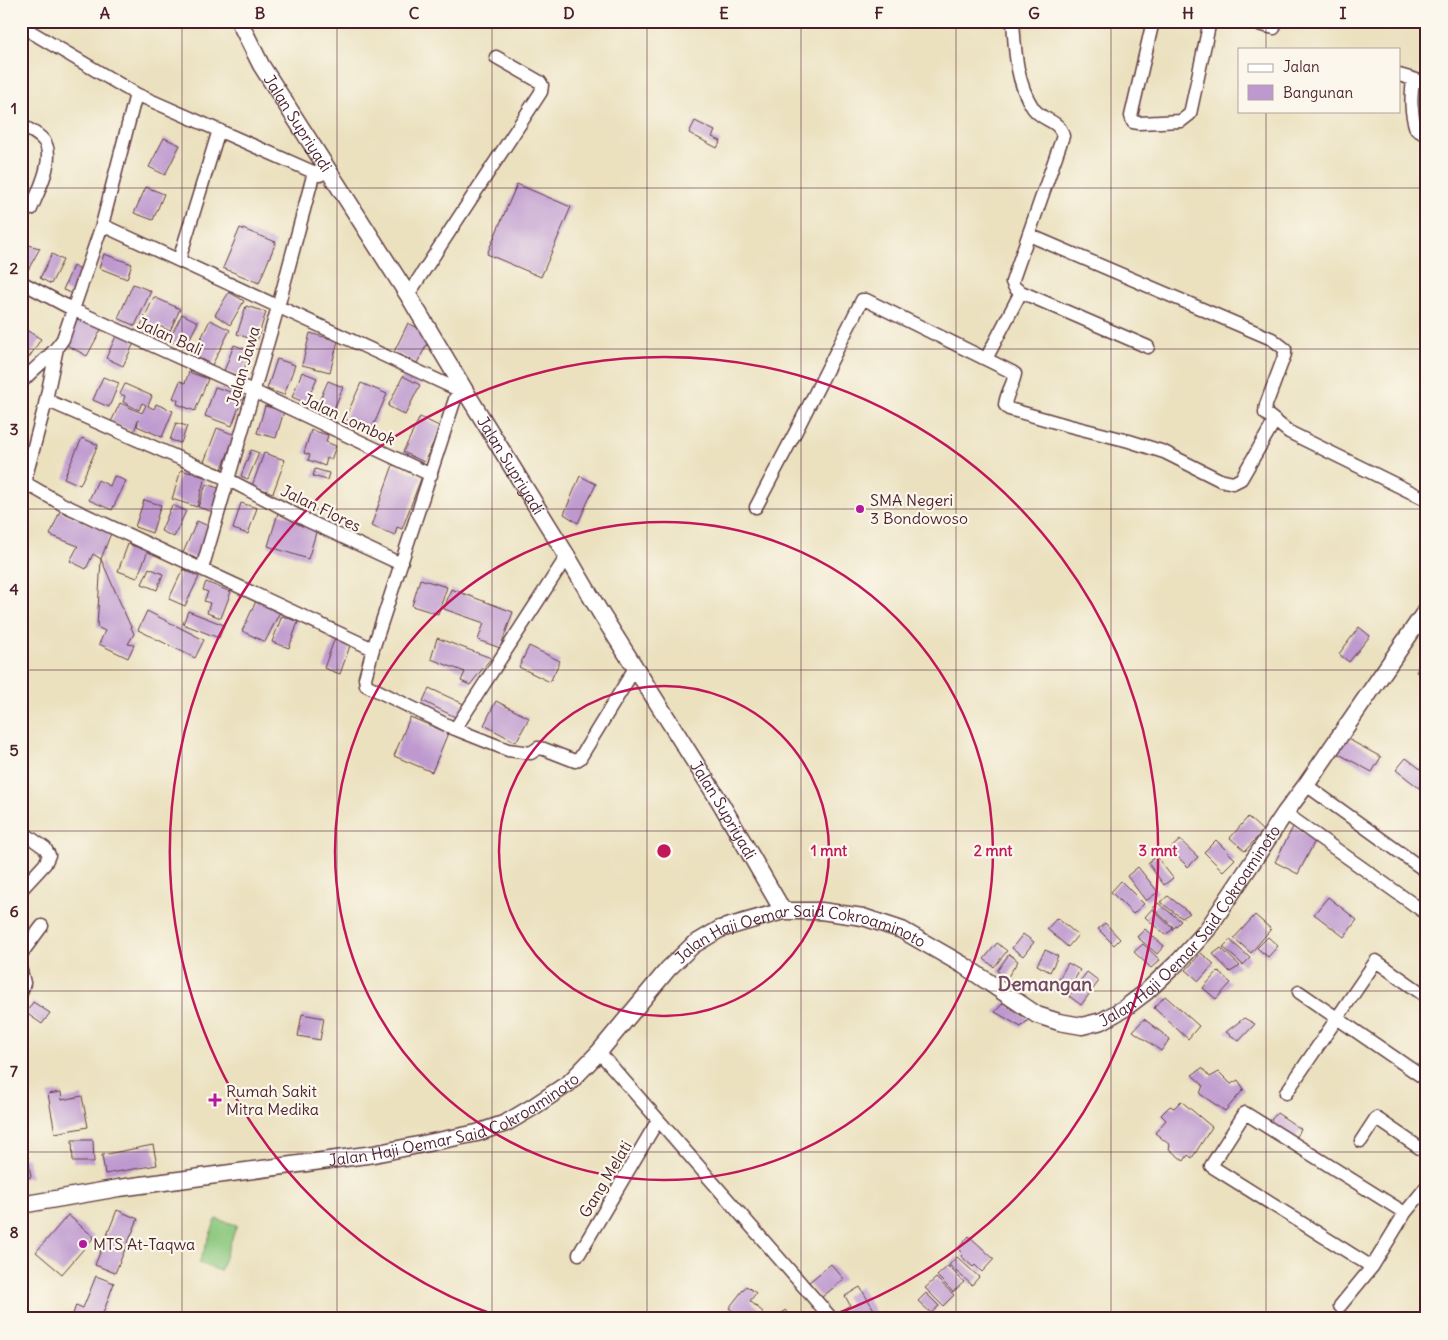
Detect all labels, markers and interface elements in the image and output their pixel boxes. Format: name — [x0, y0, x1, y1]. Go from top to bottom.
text: A — [100, 3, 110, 23]
text: B — [255, 3, 266, 23]
text: C — [409, 3, 420, 23]
text: D — [563, 3, 575, 23]
text: E — [719, 3, 729, 23]
text: F — [874, 3, 884, 23]
text: G — [1028, 3, 1040, 23]
text: H — [1182, 3, 1194, 23]
text: I — [1340, 3, 1347, 23]
legend — [1238, 48, 1400, 112]
text: Jalan — [1283, 57, 1320, 76]
street label: Jalan Supriyadi — [260, 71, 337, 175]
text: Bangunan — [1283, 83, 1353, 102]
text: 1 — [11, 98, 17, 118]
text: 2 — [10, 258, 19, 278]
street label: Jalan Bali — [134, 313, 206, 359]
street label: Jalan Jawa — [222, 324, 264, 408]
street label: Jalan Lombok — [299, 389, 399, 449]
street label: Jalan Supriyadi — [473, 412, 549, 518]
text: 3 — [9, 419, 19, 439]
street label: Jalan Flores — [278, 480, 364, 536]
place label: SMA Negeri 3 Bondowoso — [870, 490, 968, 528]
marker: SMA Negeri 3 Bondowoso — [854, 503, 866, 515]
text: 4 — [9, 579, 19, 599]
text: 5 — [9, 740, 19, 760]
street label: Jalan Supriyadi — [686, 757, 761, 863]
street label: Jalan Haji Oemar Said Cokroaminoto — [1095, 821, 1284, 1031]
text: 1 mnt — [811, 841, 848, 860]
text: 2 mnt — [974, 841, 1013, 860]
text: 3 mnt — [1139, 841, 1178, 860]
centre of rings — [655, 842, 673, 860]
text: 6 — [9, 901, 19, 921]
text: Jalan Haji Oemar Said Cokroaminoto — [670, 901, 929, 968]
street label: Jalan Haji Oemar Said Cokroaminoto — [668, 938, 934, 976]
district label: Demangan — [998, 972, 1092, 996]
text: 7 — [10, 1061, 18, 1081]
street label: Jalan Haji Oemar Said Cokroaminoto — [327, 1069, 583, 1170]
place label: Rumah Sakit Mitra Medika — [226, 1081, 319, 1119]
marker: Rumah Sakit Mitra Medika — [208, 1093, 222, 1107]
street label: Gang Melati — [574, 1137, 636, 1221]
text: 8 — [9, 1222, 19, 1242]
place label: MTS At-Taqwa — [93, 1234, 195, 1254]
marker: MTS At-Taqwa — [77, 1238, 89, 1250]

